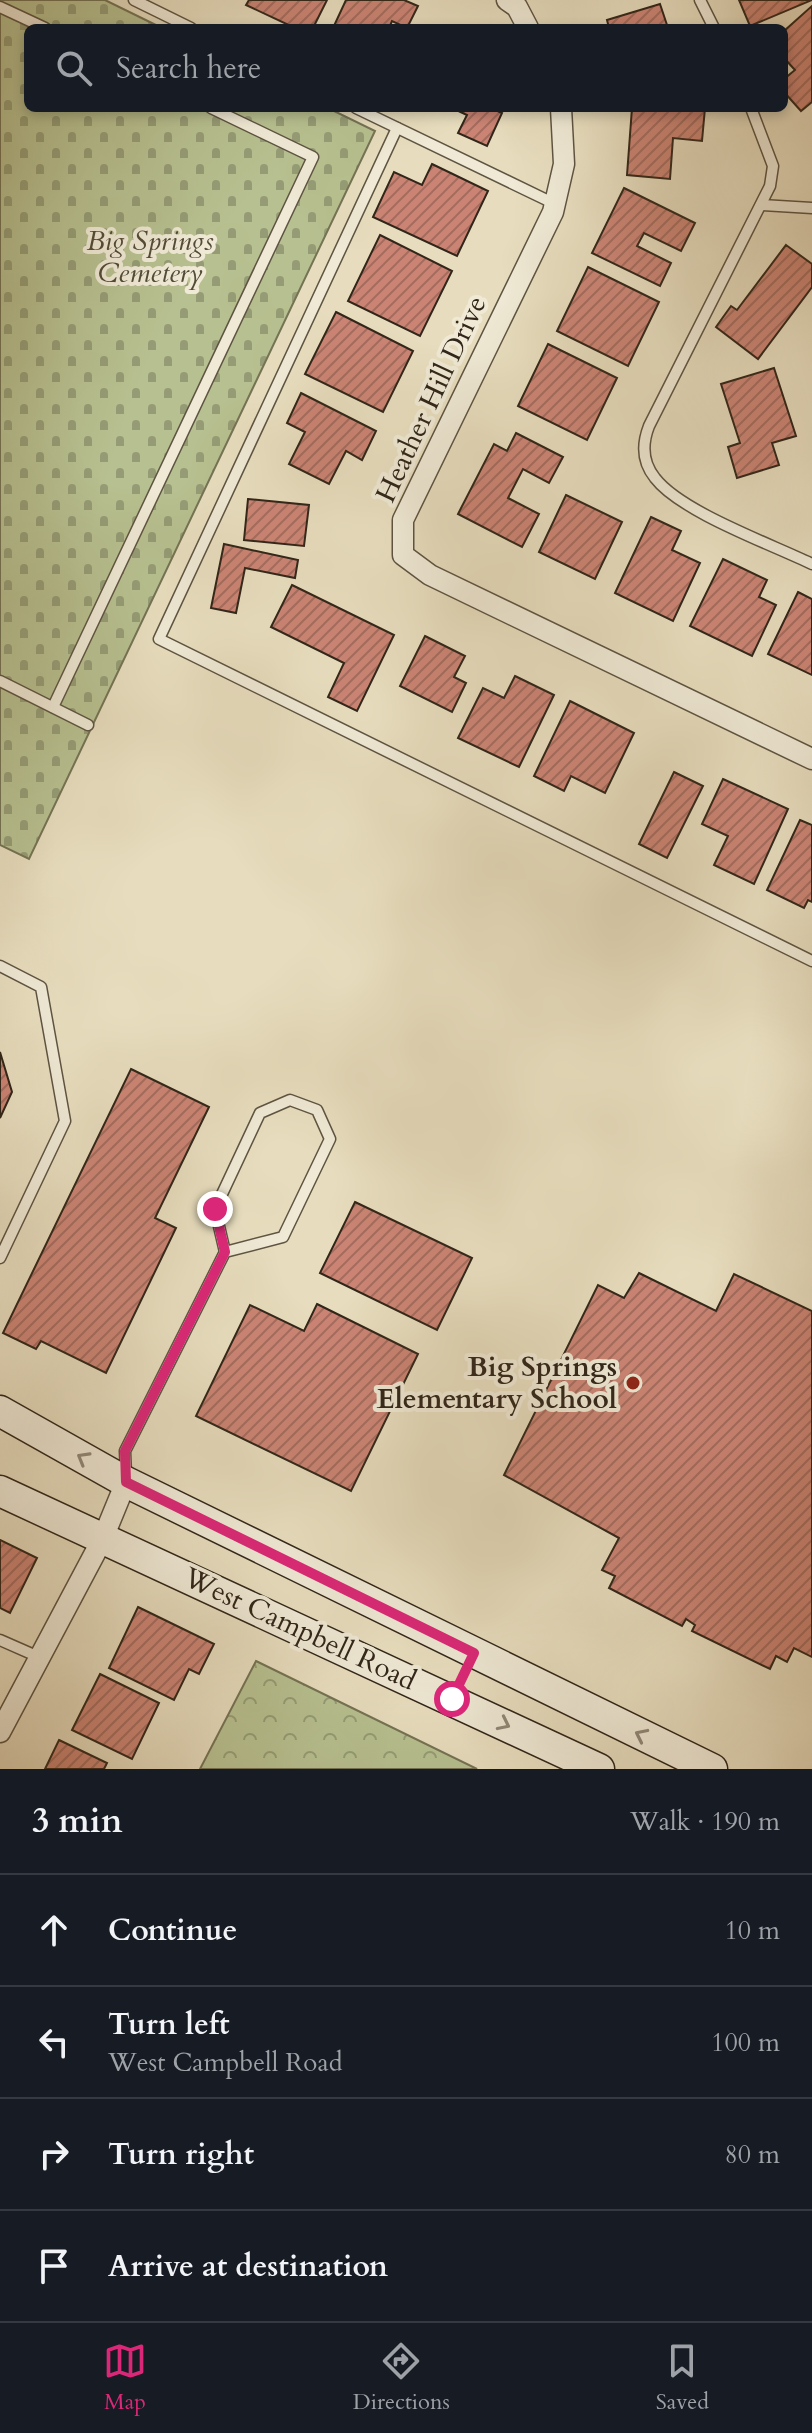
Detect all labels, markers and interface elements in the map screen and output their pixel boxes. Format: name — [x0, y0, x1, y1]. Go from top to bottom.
search box — [24, 24, 788, 112]
icon: search — [52, 46, 96, 90]
text: Search here — [116, 48, 261, 89]
park label: Big Springs Cemetery — [87, 222, 214, 292]
street label: Heather Hill Drive — [367, 290, 495, 508]
route end — [197, 1191, 233, 1227]
place label: Big Springs Elementary School — [377, 1348, 617, 1418]
marker: Big Springs Elementary School — [624, 1374, 642, 1392]
one-way arrow — [77, 1452, 91, 1468]
street label: West Campbell Road — [177, 1558, 423, 1700]
route start — [434, 1681, 470, 1717]
one-way arrow — [496, 1714, 511, 1730]
one-way arrow — [635, 1729, 650, 1745]
text: 3 min — [32, 1798, 123, 1844]
text: Walk · 190 m — [630, 1804, 780, 1839]
icon: ahead — [32, 1908, 76, 1952]
text: Continue — [108, 1910, 237, 1951]
text: 10 m — [724, 1913, 780, 1948]
text: Turn left — [108, 2004, 230, 2045]
icon: left — [32, 2020, 76, 2064]
text: 100 m — [711, 2025, 780, 2060]
text: West Campbell Road — [108, 2045, 342, 2080]
icon: right — [32, 2132, 76, 2176]
text: Turn right — [108, 2134, 254, 2175]
text: 80 m — [724, 2137, 780, 2172]
icon: arrive — [32, 2244, 76, 2288]
text: Arrive at destination — [108, 2246, 388, 2287]
tab: Map — [103, 2339, 147, 2417]
tab: Directions — [353, 2339, 450, 2417]
tab: Saved — [656, 2339, 709, 2417]

